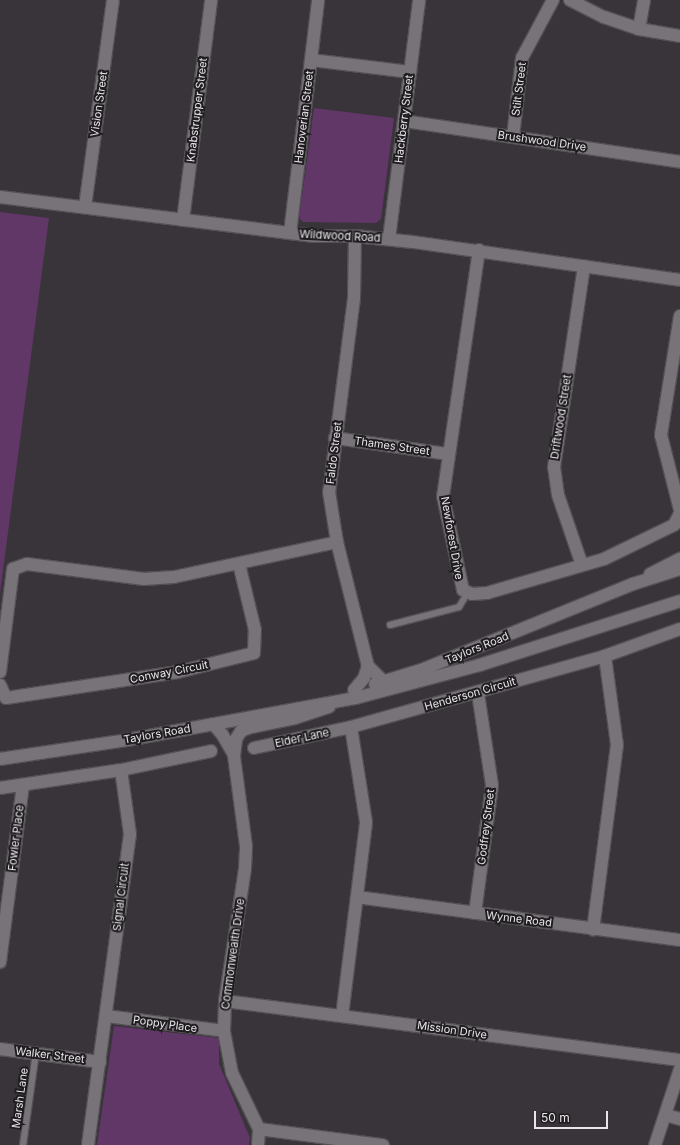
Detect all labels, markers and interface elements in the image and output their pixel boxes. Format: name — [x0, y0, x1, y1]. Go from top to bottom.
street label: Knabstrupper Street — [184, 57, 210, 163]
street label: Stilt Street — [509, 61, 529, 117]
street label: Vision Street — [88, 70, 110, 138]
street label: Hanoverian Street — [292, 70, 316, 164]
street label: Hackberry Street — [392, 74, 416, 164]
street label: Brushwood Drive — [497, 128, 587, 154]
street label: Wildwood Road — [299, 227, 381, 245]
street label: Driftwood Street — [548, 374, 574, 460]
street label: Faldo Street — [324, 421, 344, 485]
street label: Thames Street — [354, 434, 430, 458]
street label: Newforest Drive — [438, 495, 466, 581]
street label: Taylors Road — [443, 629, 511, 667]
street label: Conway Circuit — [129, 658, 209, 686]
street label: Henderson Circuit — [423, 675, 517, 713]
street label: Taylors Road — [123, 722, 191, 746]
street label: Elder Lane — [274, 726, 330, 750]
street label: Godfrey Street — [475, 788, 497, 866]
street label: Fowler Place — [5, 804, 27, 872]
street label: Signal Circuit — [110, 862, 132, 932]
street label: Commonwealth Drive — [219, 898, 247, 1010]
street label: Wynne Road — [485, 908, 553, 930]
street label: Poppy Place — [132, 1013, 198, 1035]
street label: Mission Drive — [416, 1019, 488, 1041]
street label: Walker Street — [15, 1044, 85, 1066]
street label: Marsh Lane — [9, 1067, 31, 1129]
scale bar — [536, 1103, 610, 1129]
text: 50 m — [541, 1110, 570, 1125]

